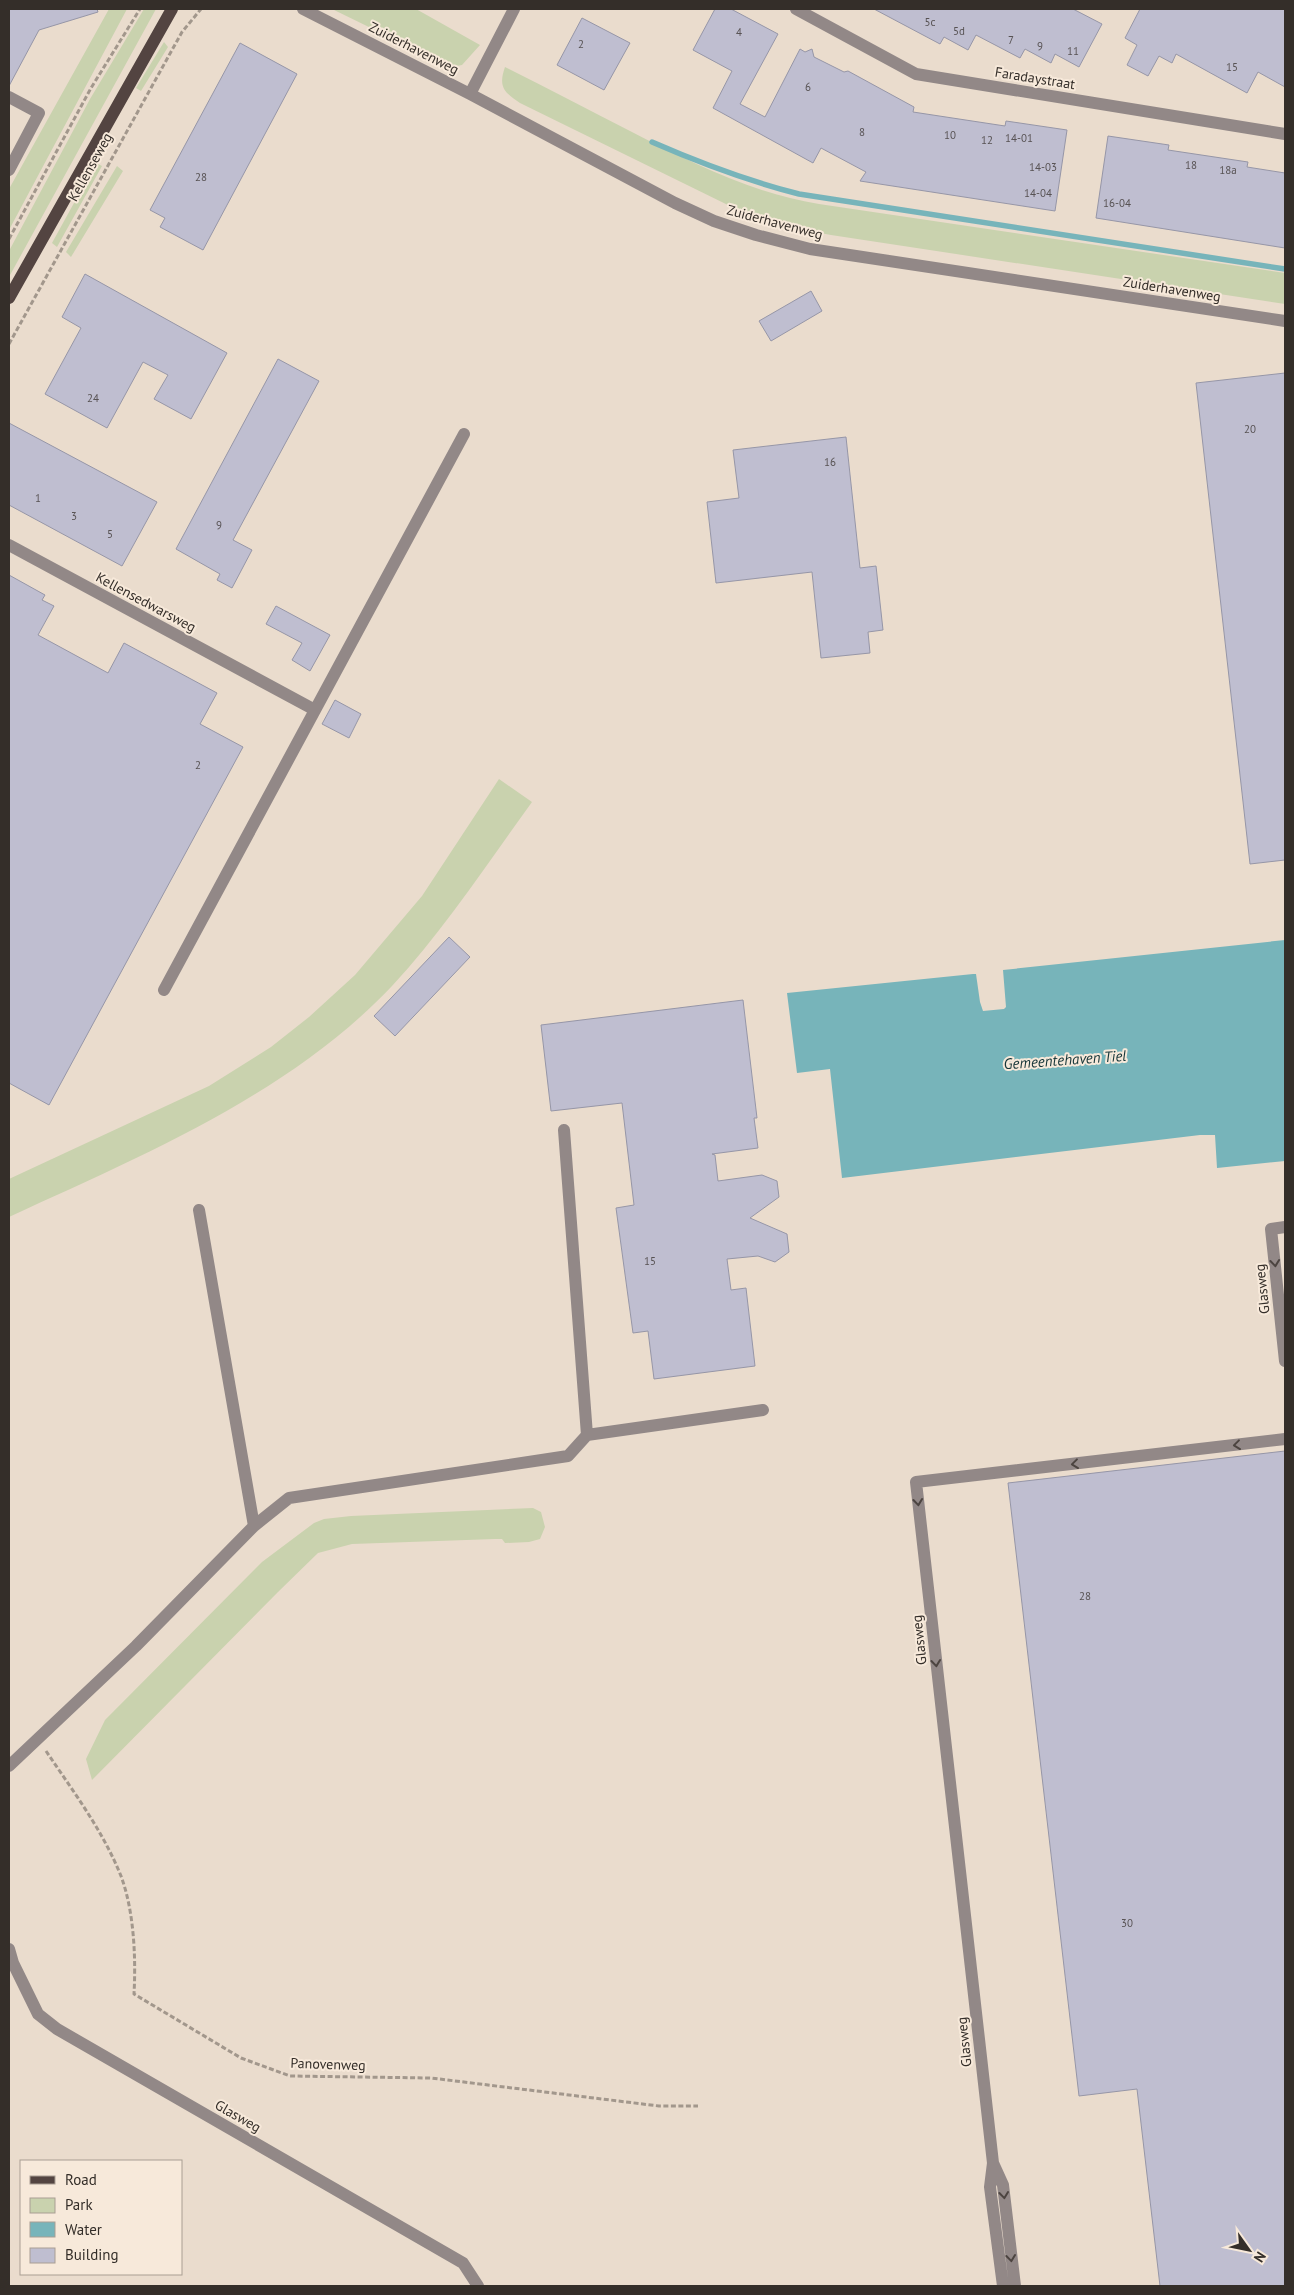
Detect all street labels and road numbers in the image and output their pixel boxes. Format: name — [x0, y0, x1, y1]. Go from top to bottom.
street label: Zuiderhavenweg — [366, 18, 462, 78]
street label: Faradaystraat — [994, 63, 1077, 93]
street label: Kellenseweg — [64, 130, 116, 204]
street label: Zuiderhavenweg — [725, 201, 825, 243]
street label: Zuiderhavenweg — [1122, 272, 1222, 306]
street label: Kellensedwarsweg — [93, 568, 199, 636]
street label: Glasweg — [1250, 1263, 1274, 1315]
street label: Glasweg — [907, 1614, 931, 1666]
street label: Glasweg — [952, 2016, 976, 2068]
street label: Panovenweg — [290, 2054, 366, 2074]
street label: Glasweg — [212, 2096, 264, 2136]

